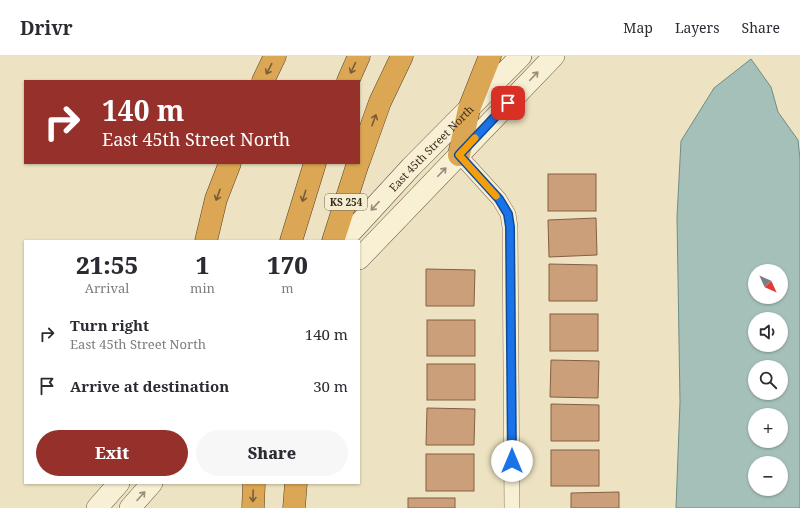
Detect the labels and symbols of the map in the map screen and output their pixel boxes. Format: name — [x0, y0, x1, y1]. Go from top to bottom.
one-way arrow — [265, 62, 272, 74]
one-way arrow — [349, 62, 356, 74]
one-way arrow — [530, 71, 539, 81]
pin — [491, 86, 525, 120]
street label: East 45th Street North — [385, 101, 476, 194]
one-way arrow — [370, 115, 378, 127]
one-way arrow — [437, 167, 447, 177]
one-way arrow — [213, 188, 221, 200]
one-way arrow — [300, 190, 307, 203]
road number: KS 254 — [325, 194, 367, 210]
one-way arrow — [370, 201, 380, 211]
north arrow — [748, 264, 788, 304]
position arrow — [491, 440, 533, 482]
one-way arrow — [250, 489, 257, 502]
one-way arrow — [136, 491, 145, 501]

